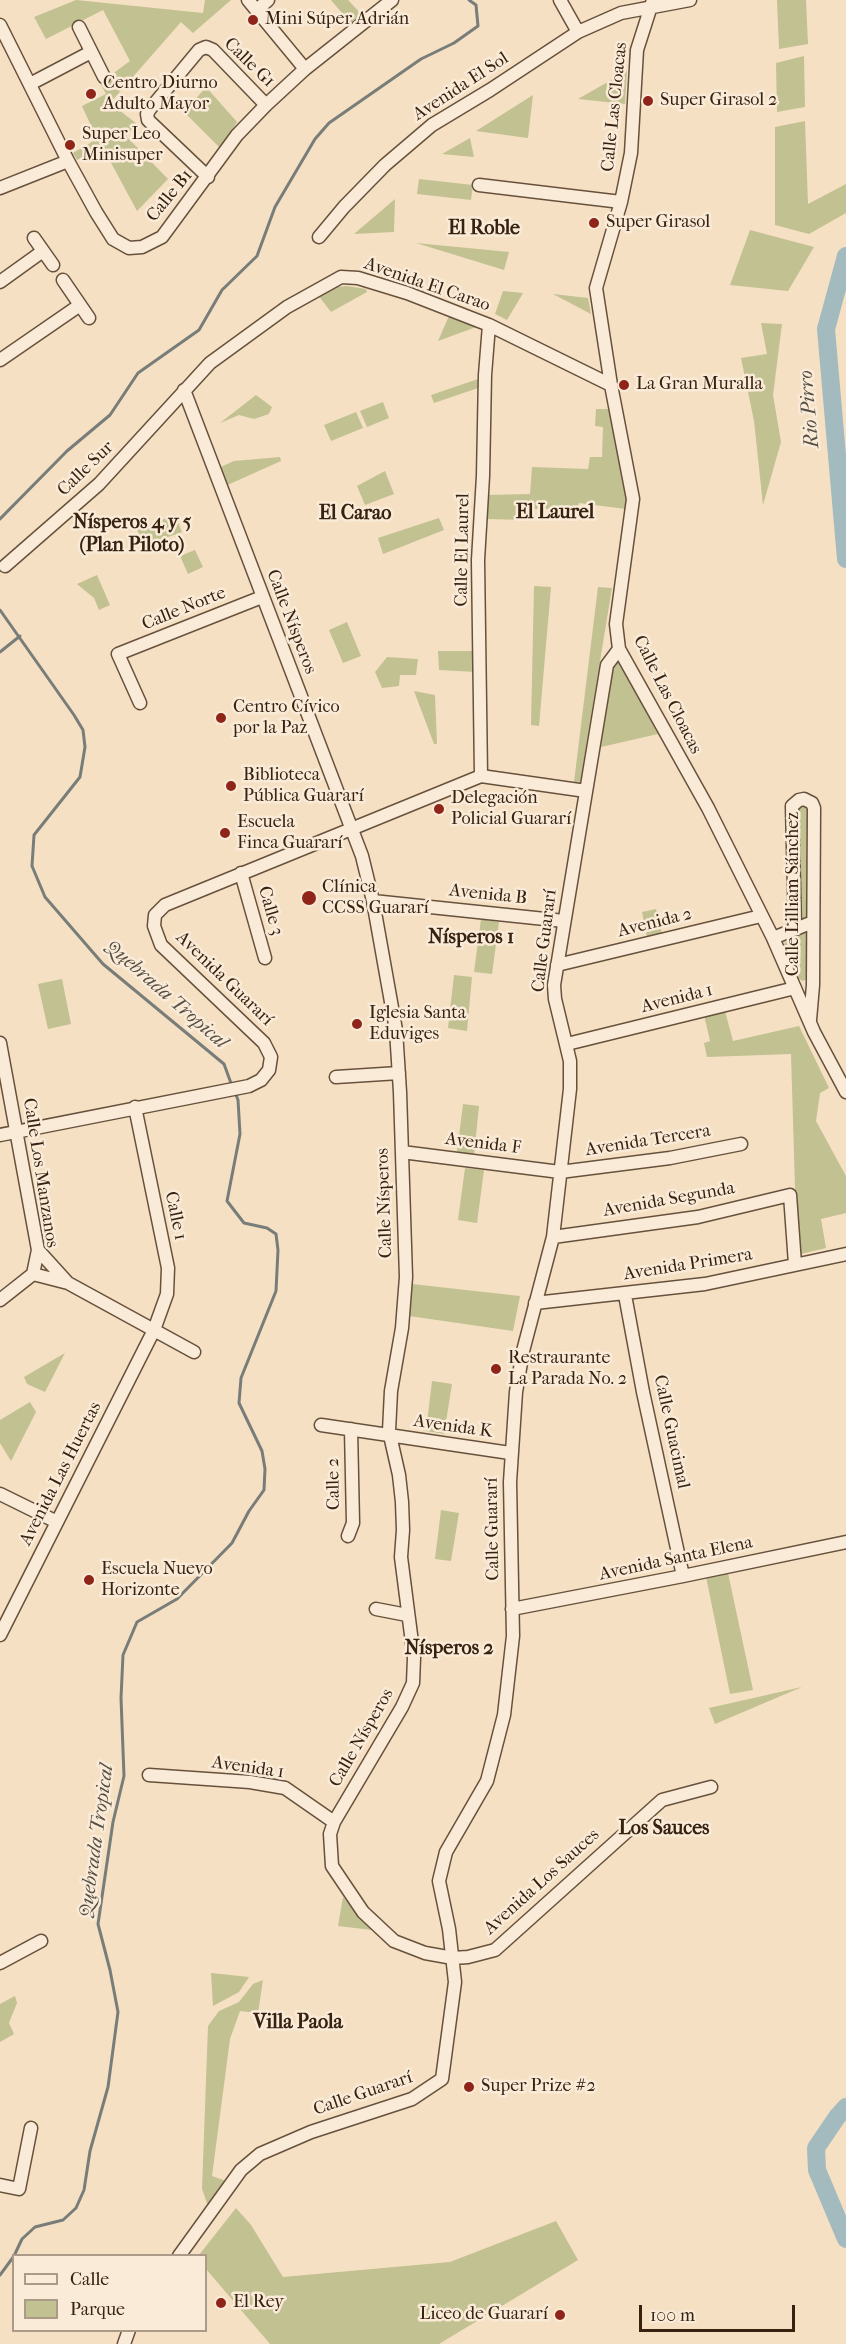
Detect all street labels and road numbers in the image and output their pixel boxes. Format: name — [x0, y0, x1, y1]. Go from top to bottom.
street label: Calle G1 — [219, 34, 279, 92]
street label: Calle Las Cloacas — [597, 41, 633, 173]
street label: Avenida El Sol — [409, 48, 513, 126]
street label: Calle B1 — [142, 165, 198, 227]
street label: Avenida El Carao — [361, 253, 493, 317]
street label: Calle Sur — [53, 437, 119, 501]
street label: Calle El Laurel — [451, 493, 475, 607]
street label: Calle Nísperos — [261, 567, 321, 677]
street label: Calle Norte — [139, 582, 229, 636]
street label: Calle Las Cloacas — [628, 632, 706, 758]
street label: Calle Lilliam Sánchez — [783, 812, 805, 976]
street label: Avenida B — [448, 880, 528, 910]
street label: Calle 3 — [253, 884, 287, 938]
street label: Calle Guararí — [528, 888, 562, 994]
street label: Avenida 2 — [616, 903, 694, 943]
street label: Avenida Guararí — [171, 927, 277, 1031]
street label: Avenida 1 — [639, 980, 715, 1018]
street label: Calle Los Manzanos — [18, 1097, 62, 1249]
street label: Avenida Tercera — [584, 1120, 712, 1162]
street label: Avenida F — [444, 1129, 522, 1159]
street label: Calle Nísperos — [372, 1148, 398, 1258]
street label: Avenida Segunda — [602, 1178, 736, 1222]
street label: Calle 1 — [159, 1190, 191, 1242]
street label: Avenida Primera — [622, 1244, 754, 1286]
street label: Calle Guacimal — [648, 1373, 694, 1491]
street label: Avenida Las Huertas — [15, 1399, 107, 1549]
street label: Avenida K — [412, 1411, 494, 1443]
street label: Calle 2 — [323, 1458, 345, 1510]
street label: Calle Guararí — [481, 1477, 505, 1581]
street label: Avenida Santa Elena — [597, 1532, 755, 1586]
street label: Calle Nísperos — [325, 1685, 399, 1791]
street label: Avenida 1 — [210, 1752, 286, 1784]
street label: Avenida Los Sauces — [480, 1824, 604, 1940]
street label: Calle Guararí — [311, 2067, 415, 2121]

